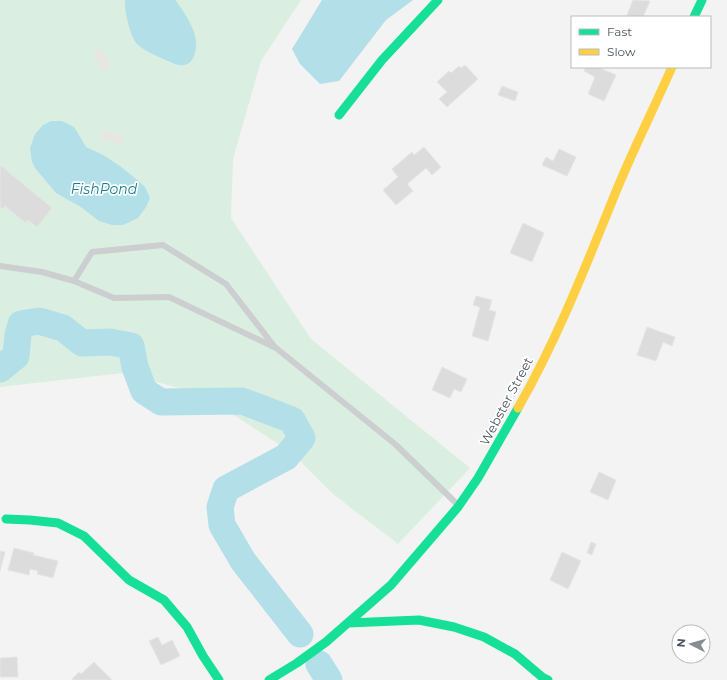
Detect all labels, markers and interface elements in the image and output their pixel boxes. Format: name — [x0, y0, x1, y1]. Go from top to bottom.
legend — [571, 16, 711, 68]
text: Fast — [607, 24, 632, 39]
text: Slow — [607, 44, 636, 59]
water label: FishPond — [71, 180, 138, 198]
street label: Webster Street — [476, 354, 536, 448]
north arrow — [671, 624, 711, 664]
text: N — [674, 638, 688, 648]

